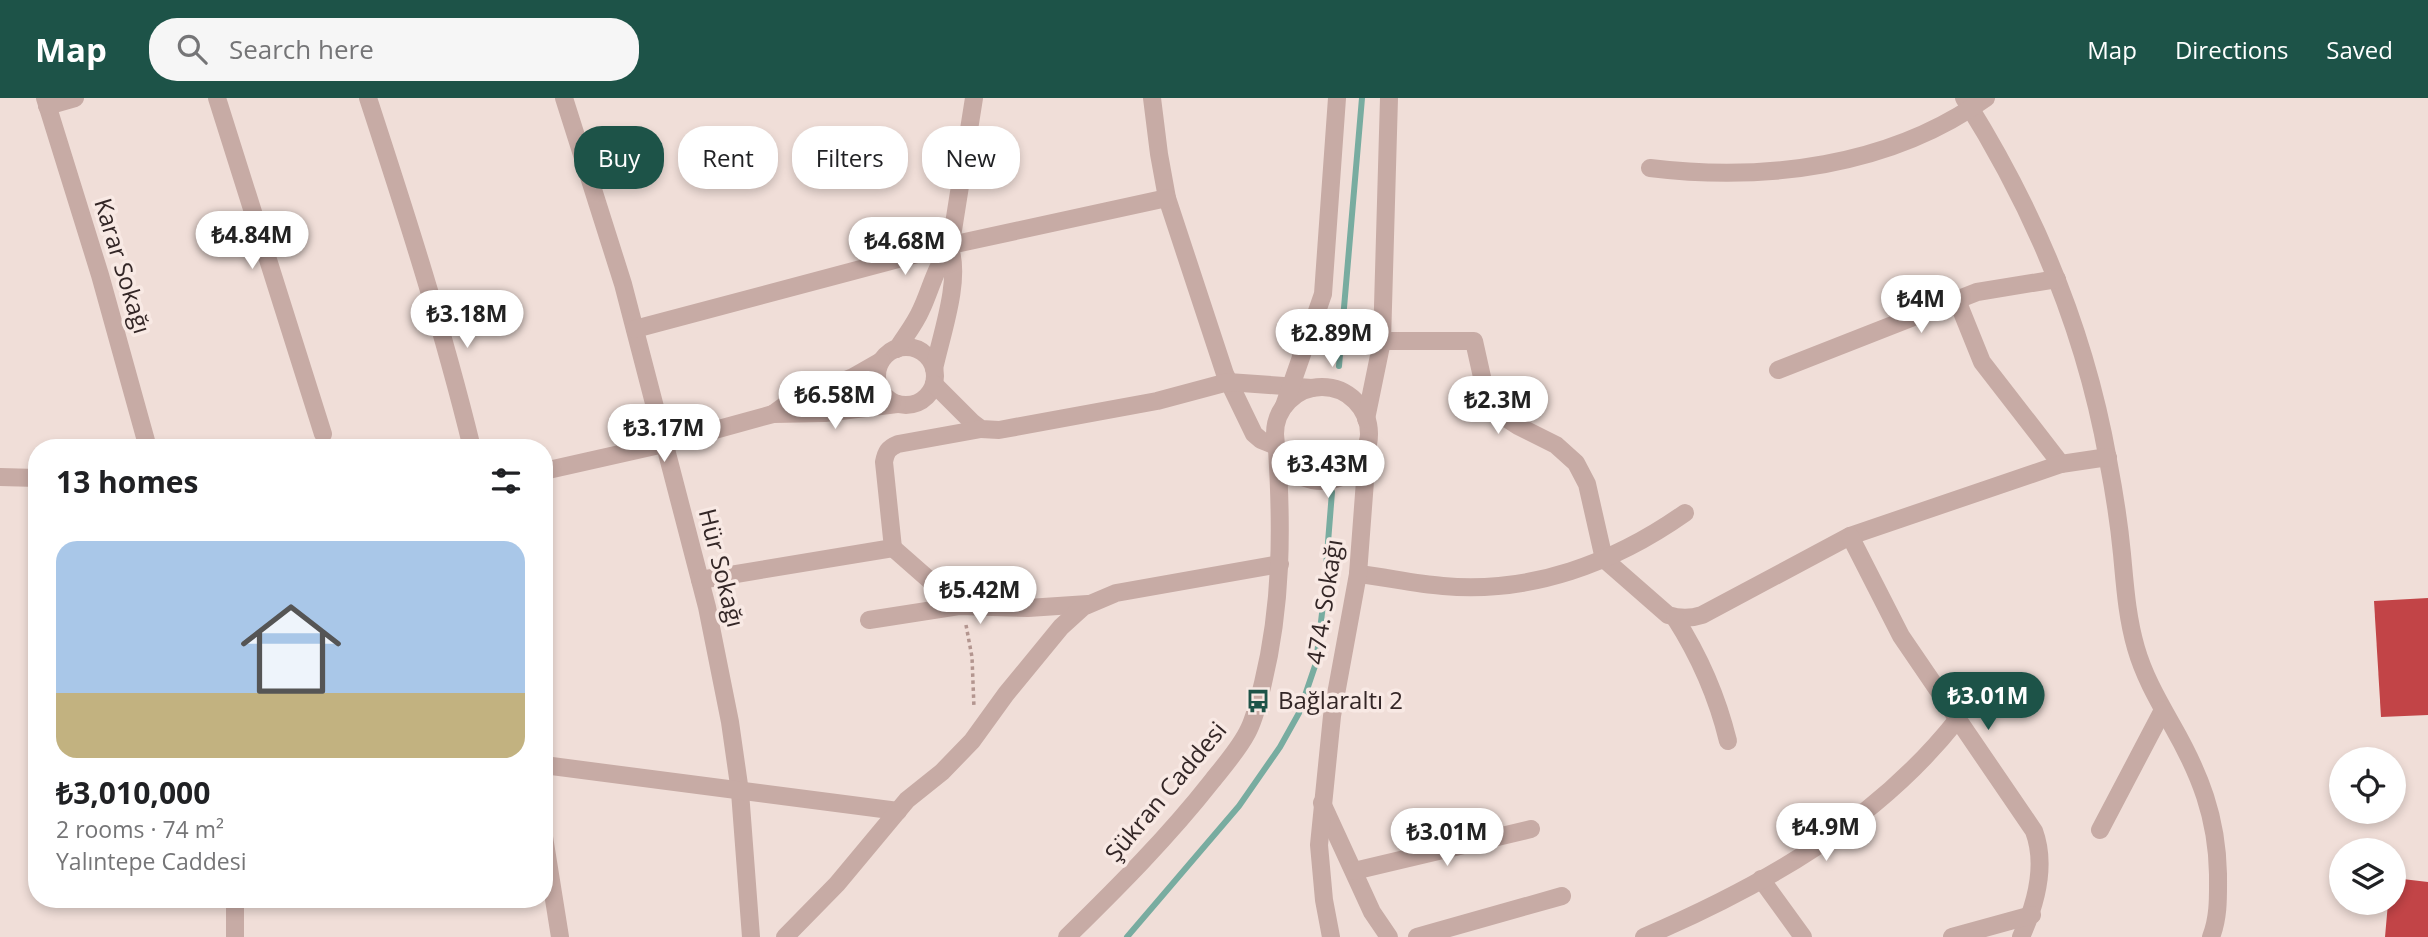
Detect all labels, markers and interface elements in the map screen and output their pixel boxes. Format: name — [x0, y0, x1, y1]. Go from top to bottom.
search box — [149, 18, 639, 81]
text: Map — [35, 27, 107, 72]
icon: search — [173, 30, 211, 68]
text: Search here — [229, 31, 374, 67]
text: Map — [2087, 33, 2137, 66]
text: Directions — [2175, 33, 2288, 66]
text: Saved — [2326, 33, 2393, 66]
chip: Buy — [574, 126, 664, 189]
chip: Rent — [678, 126, 778, 189]
chip: Filters — [792, 126, 908, 189]
chip: New — [922, 126, 1020, 189]
street label: Karar Sokağı — [87, 194, 160, 337]
pin: ₺4.84M — [195, 212, 309, 271]
text: ₺4.84M — [212, 218, 292, 250]
pin: ₺4.68M — [848, 218, 962, 277]
text: ₺4.68M — [865, 224, 945, 256]
pin: ₺4M — [1887, 275, 1955, 335]
text: ₺4M — [1897, 282, 1945, 314]
pin: ₺3.18M — [410, 290, 524, 350]
text: ₺3.18M — [427, 297, 507, 329]
pin: ₺2.89M — [1275, 310, 1389, 369]
text: ₺2.89M — [1292, 316, 1372, 348]
pin: ₺6.58M — [778, 372, 892, 431]
pin: ₺2.3M — [1449, 376, 1547, 436]
text: ₺6.58M — [795, 378, 875, 410]
text: ₺2.3M — [1464, 383, 1532, 415]
pin: ₺3.17M — [607, 404, 721, 464]
text: ₺3.17M — [624, 411, 704, 443]
pin: ₺3.43M — [1271, 440, 1385, 500]
text: ₺3.43M — [1288, 447, 1368, 479]
text: 13 homes — [56, 461, 199, 502]
icon: filters — [487, 462, 525, 500]
street label: Hür Sokağı — [692, 505, 753, 630]
street label: 474. Sokağı — [1297, 537, 1350, 667]
pin: ₺5.42M — [923, 566, 1037, 626]
text: ₺5.42M — [940, 573, 1020, 605]
icon: home — [228, 586, 354, 712]
pin: ₺3.01M — [1931, 672, 2045, 732]
text: ₺3.01M — [1948, 679, 2028, 711]
place label: Bağlaraltı 2 — [1278, 683, 1403, 716]
bus stop icon: Bağlaraltı 2 — [1244, 687, 1272, 715]
street label: Şükran Caddesi — [1096, 714, 1233, 868]
map controls — [2329, 747, 2406, 915]
button: locate — [2329, 747, 2406, 824]
text: ₺3,010,000 — [56, 772, 210, 813]
pin: ₺4.9M — [1777, 804, 1875, 863]
pin: ₺3.01M — [1390, 808, 1504, 868]
text: ₺4.9M — [1792, 810, 1860, 842]
text: 2 rooms · 74 m² — [56, 813, 224, 845]
text: ₺3.01M — [1407, 815, 1487, 847]
button: layers — [2329, 838, 2406, 915]
text: Yalıntepe Caddesi — [56, 845, 247, 877]

